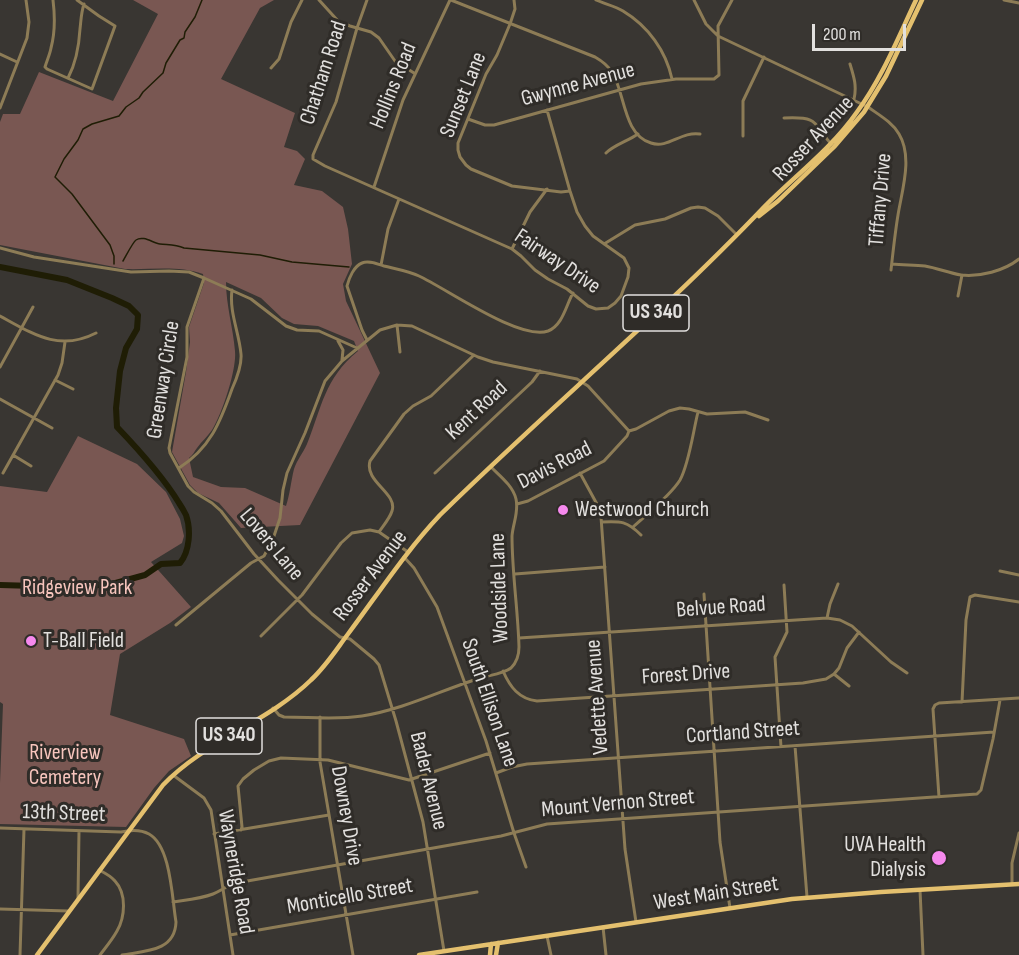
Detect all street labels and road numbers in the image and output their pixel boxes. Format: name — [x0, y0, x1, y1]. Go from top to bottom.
street label: Chatham Road — [295, 18, 353, 128]
street label: Hollins Road — [365, 39, 423, 133]
street label: Sunset Lane — [435, 48, 493, 142]
street label: Gwynne Avenue — [518, 57, 638, 113]
street label: Rosser Avenue — [768, 91, 860, 187]
street label: Tiffany Drive — [864, 152, 898, 248]
street label: Fairway Drive — [509, 224, 605, 300]
road number: US 340 — [623, 295, 689, 331]
street label: Greenway Circle — [142, 319, 186, 441]
street label: Kent Road — [441, 376, 513, 446]
street label: Davis Road — [514, 436, 596, 496]
street label: Lovers Lane — [233, 503, 309, 587]
street label: Rosser Avenue — [328, 525, 414, 627]
street label: Woodside Lane — [485, 533, 515, 643]
street label: Belvue Road — [675, 592, 767, 624]
street label: South Ellison Lane — [455, 635, 523, 771]
street label: Vedette Avenue — [581, 639, 615, 755]
street label: Forest Drive — [641, 659, 731, 691]
street label: Cortland Street — [685, 716, 801, 750]
road number: US 340 — [196, 718, 262, 754]
street label: Bader Avenue — [403, 729, 453, 833]
street label: Downey Drive — [324, 764, 368, 868]
street label: Mount Vernon Street — [540, 784, 696, 824]
street label: 13th Street — [22, 799, 106, 829]
street label: Wayneridge Road — [211, 808, 259, 936]
street label: West Main Street — [652, 871, 780, 917]
street label: Monticello Street — [285, 873, 415, 921]

